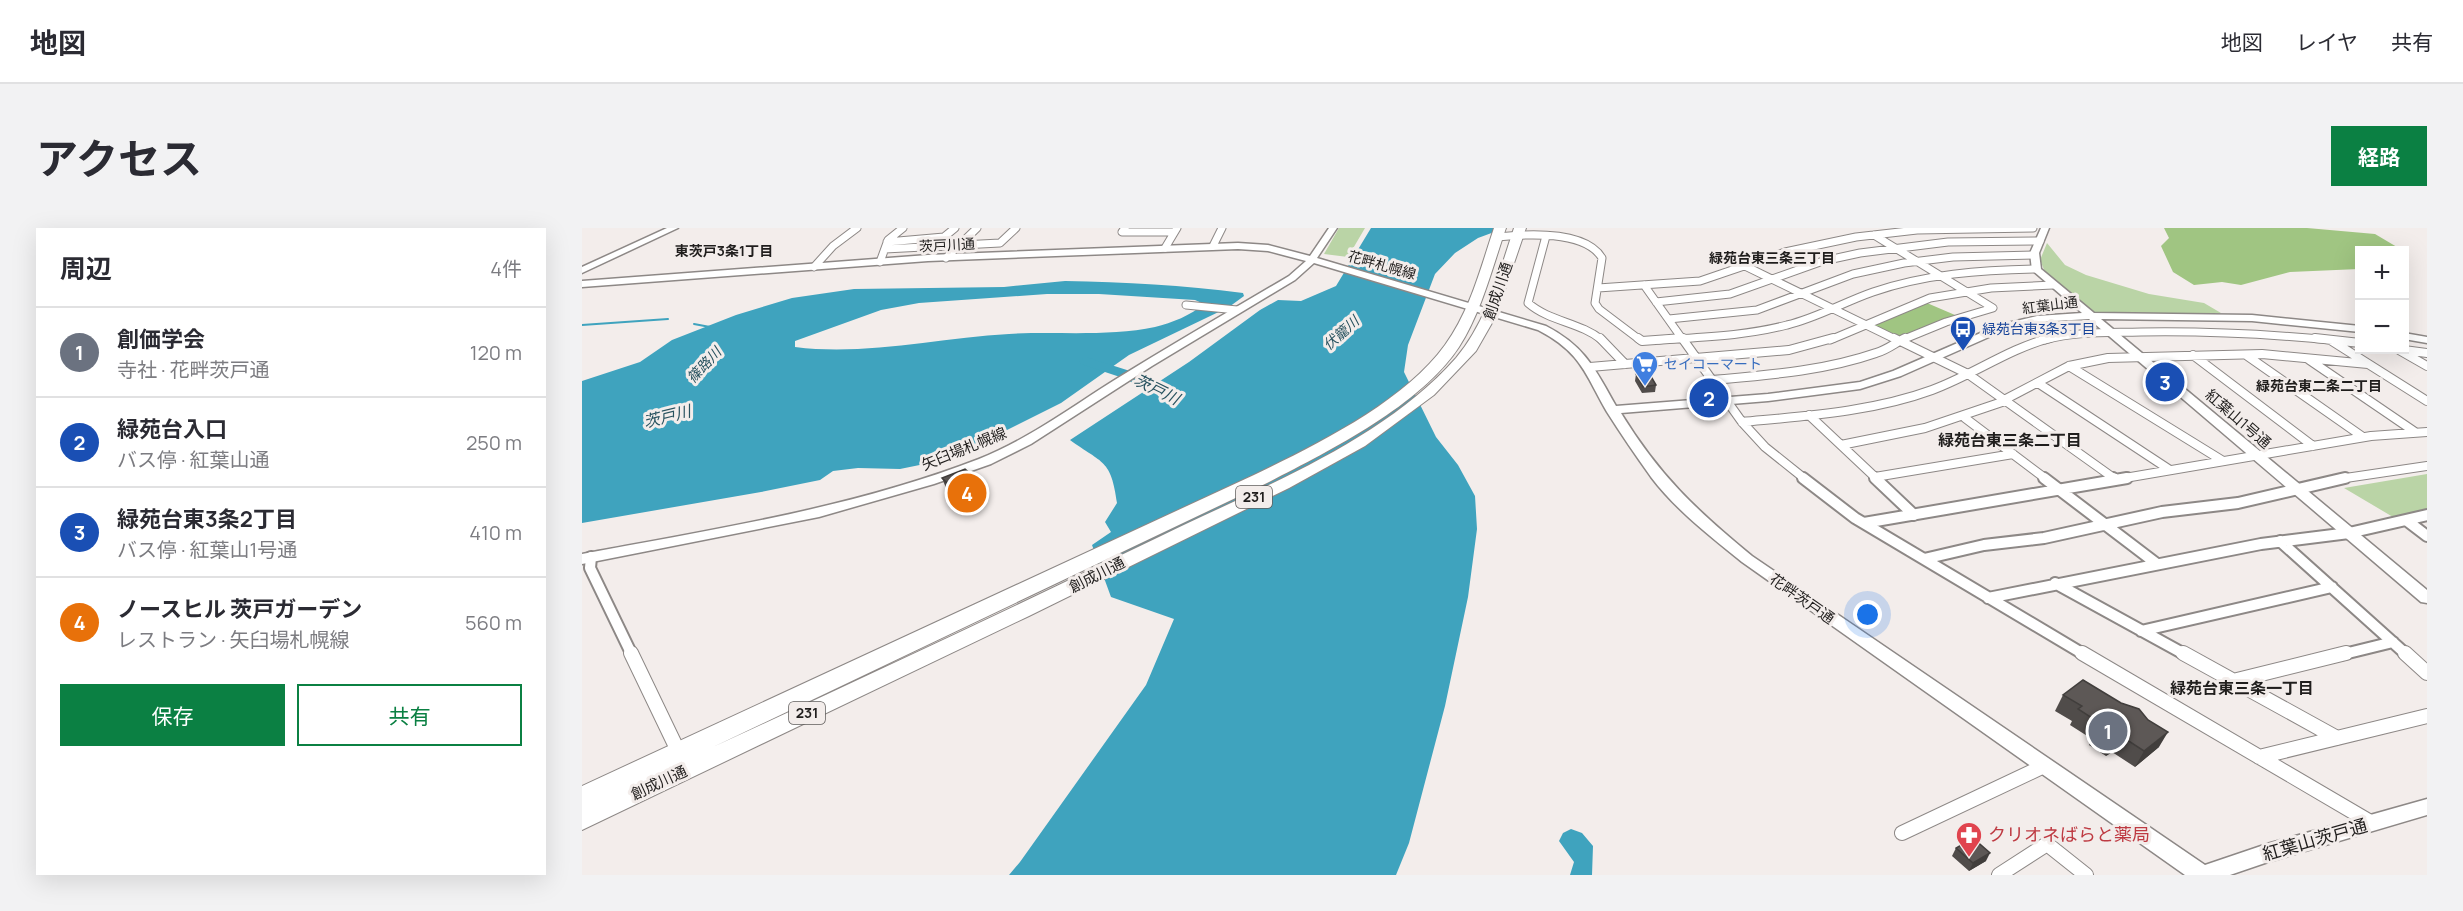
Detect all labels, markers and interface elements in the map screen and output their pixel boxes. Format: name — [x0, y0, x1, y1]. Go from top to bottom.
text: 地図 — [30, 23, 86, 61]
text: 地図 — [2221, 28, 2263, 56]
text: レイヤ — [2296, 28, 2358, 56]
text: 共有 — [2391, 28, 2433, 56]
button: 経路 — [2331, 126, 2427, 186]
text: アクセス — [36, 129, 202, 187]
street label: 茨戸川通 — [919, 234, 975, 255]
district label: 東茨戸3条1丁目 — [675, 241, 773, 260]
street label: 花畔札幌線 — [1346, 246, 1418, 283]
map controls — [2355, 246, 2409, 354]
button: + — [2355, 246, 2409, 300]
district label: 緑苑台東三条三丁目 — [1709, 248, 1835, 267]
text: 周辺 — [60, 250, 112, 286]
text: 4件 — [490, 255, 522, 282]
street label: 創成川通 — [1478, 259, 1517, 323]
street label: 紅葉山通 — [2021, 292, 2079, 317]
button: − — [2355, 300, 2409, 354]
water label: 伏籠川 — [1319, 310, 1364, 354]
bus stop icon: 緑苑台東3条3丁目 — [1948, 314, 1978, 352]
place label: 緑苑台東3条3丁目 — [1982, 319, 2095, 338]
text: 創価学会 — [117, 324, 205, 354]
text: 1 — [75, 339, 84, 366]
text: 120 m — [470, 339, 522, 366]
water label: 篠路川 — [682, 341, 726, 386]
supermarket icon: セイコーマート — [1630, 349, 1660, 387]
place label: セイコーマート — [1664, 354, 1762, 373]
text: 寺社 · 花畔茨戸通 — [117, 356, 270, 383]
pin: 3 — [2146, 360, 2184, 404]
water label: 茨戸川 — [1131, 369, 1185, 410]
pin: 2 — [1690, 376, 1728, 420]
district label: 緑苑台東二条二丁目 — [2256, 376, 2382, 395]
street label: 紅葉山1号通 — [2201, 384, 2276, 453]
water label: 茨戸川 — [641, 399, 695, 432]
text: 緑苑台入口 — [117, 414, 227, 444]
street label: 矢臼場札幌線 — [918, 422, 1009, 475]
text: 2 — [74, 429, 85, 456]
text: 250 m — [466, 429, 522, 456]
district label: 緑苑台東三条二丁目 — [1938, 429, 2082, 451]
text: バス停 · 紅葉山通 — [117, 446, 270, 473]
pin: 4 — [948, 470, 986, 516]
road number: 231 — [1236, 486, 1272, 508]
text: 緑苑台東3条2丁目 — [117, 504, 297, 534]
text: 3 — [74, 519, 85, 546]
text: 410 m — [469, 519, 522, 546]
text: バス停 · 紅葉山1号通 — [117, 536, 297, 563]
street label: 創成川通 — [1065, 552, 1128, 598]
street label: 花畔茨戸通 — [1766, 568, 1839, 629]
text: ノースヒル 茨戸ガーデン — [117, 594, 362, 624]
your location — [1853, 600, 1882, 629]
text: 4 — [73, 609, 86, 636]
text: 560 m — [465, 609, 522, 636]
text: レストラン · 矢臼場札幌線 — [117, 626, 350, 653]
district label: 緑苑台東三条一丁目 — [2170, 677, 2314, 699]
button: 保存 — [60, 684, 285, 746]
button: 共有 — [297, 684, 522, 746]
road number: 231 — [789, 702, 825, 724]
pin: 1 — [2088, 708, 2128, 754]
street label: 創成川通 — [627, 760, 690, 805]
street label: 紅葉山茨戸通 — [2260, 813, 2370, 865]
pharmacy icon: クリオネばらと薬局 — [1954, 820, 1984, 858]
place label: クリオネばらと薬局 — [1988, 822, 2150, 846]

